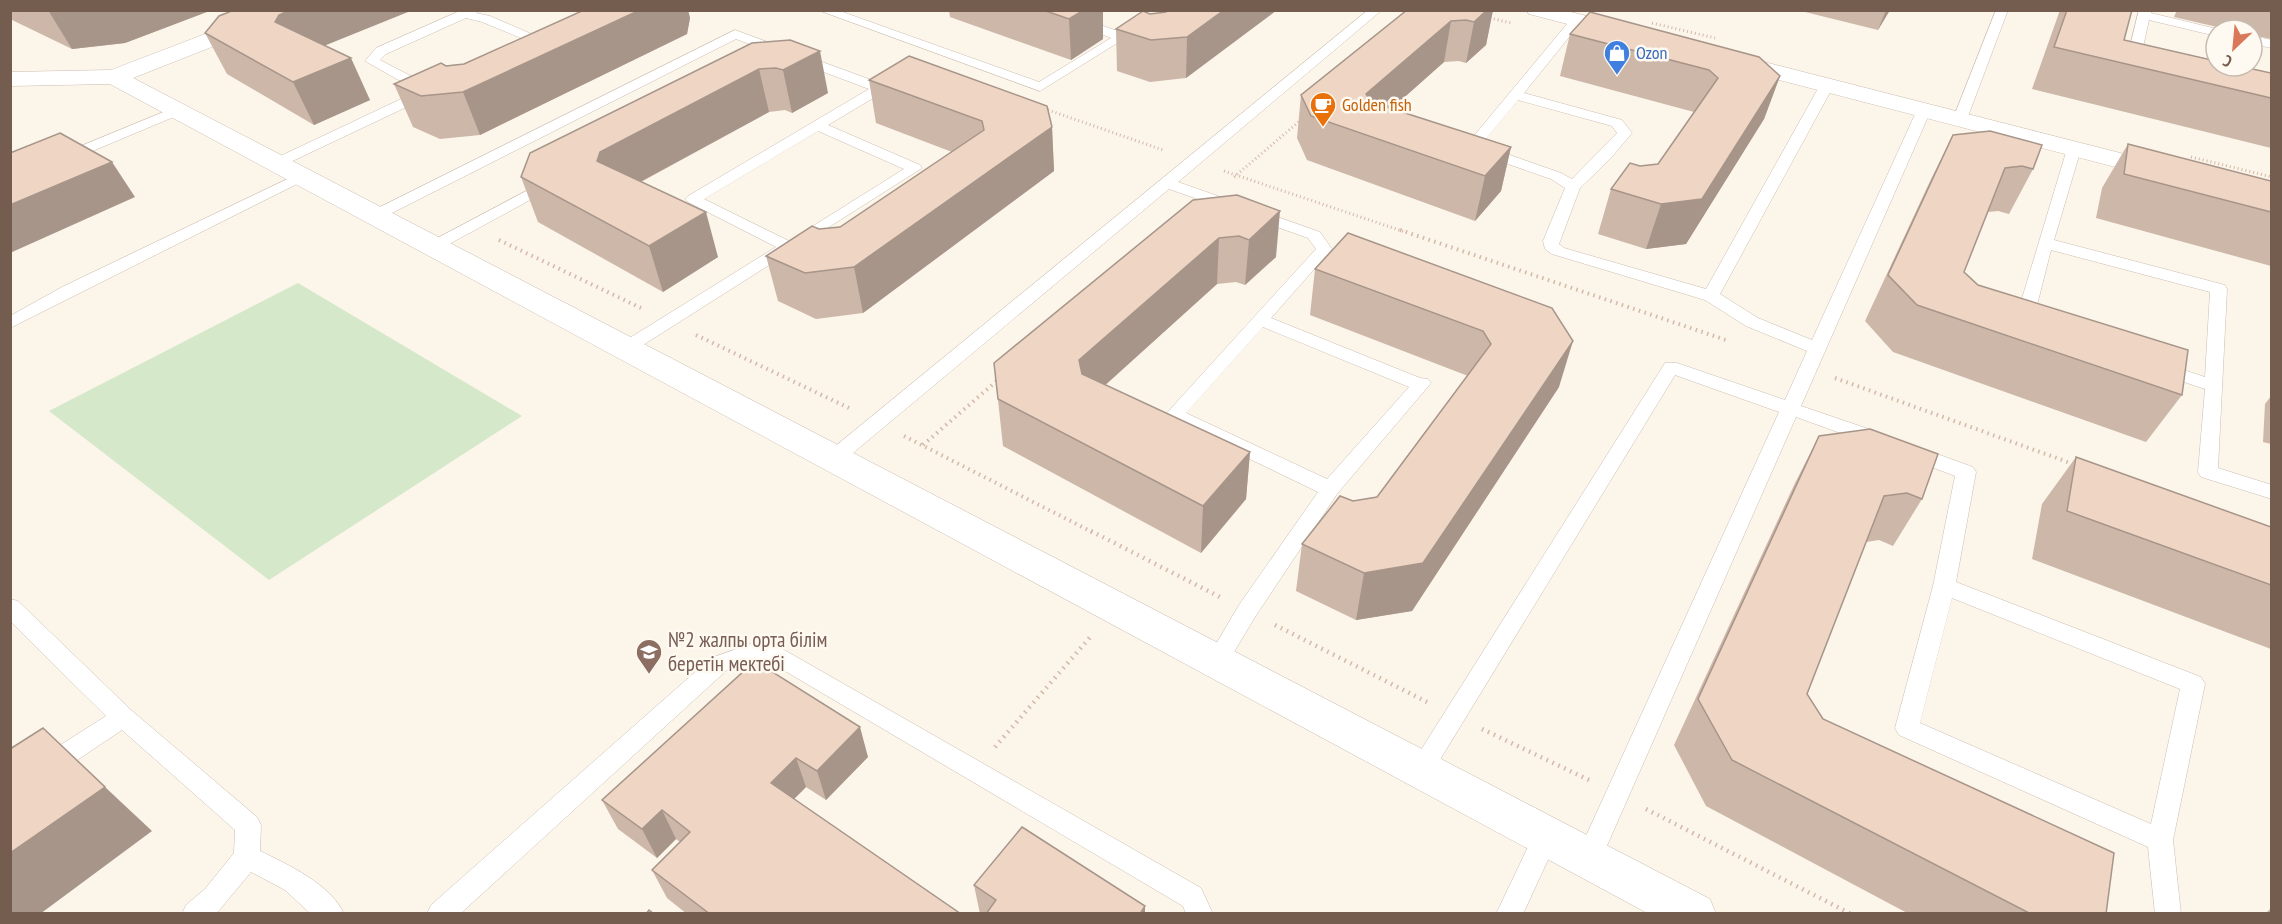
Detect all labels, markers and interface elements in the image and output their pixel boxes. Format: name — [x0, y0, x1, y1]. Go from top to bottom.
north arrow — [2204, 18, 2264, 78]
shop icon: Ozon — [1602, 38, 1632, 76]
place label: Ozon — [1636, 41, 1668, 64]
text: С — [2219, 51, 2235, 72]
cafe icon: Golden fish — [1308, 90, 1338, 128]
place label: Golden fish — [1342, 93, 1412, 116]
place label: №2 жалпы орта білім беретін мектебі — [668, 626, 827, 677]
school or university icon: №2 жалпы орта білім беретін мектебі — [634, 637, 664, 675]

